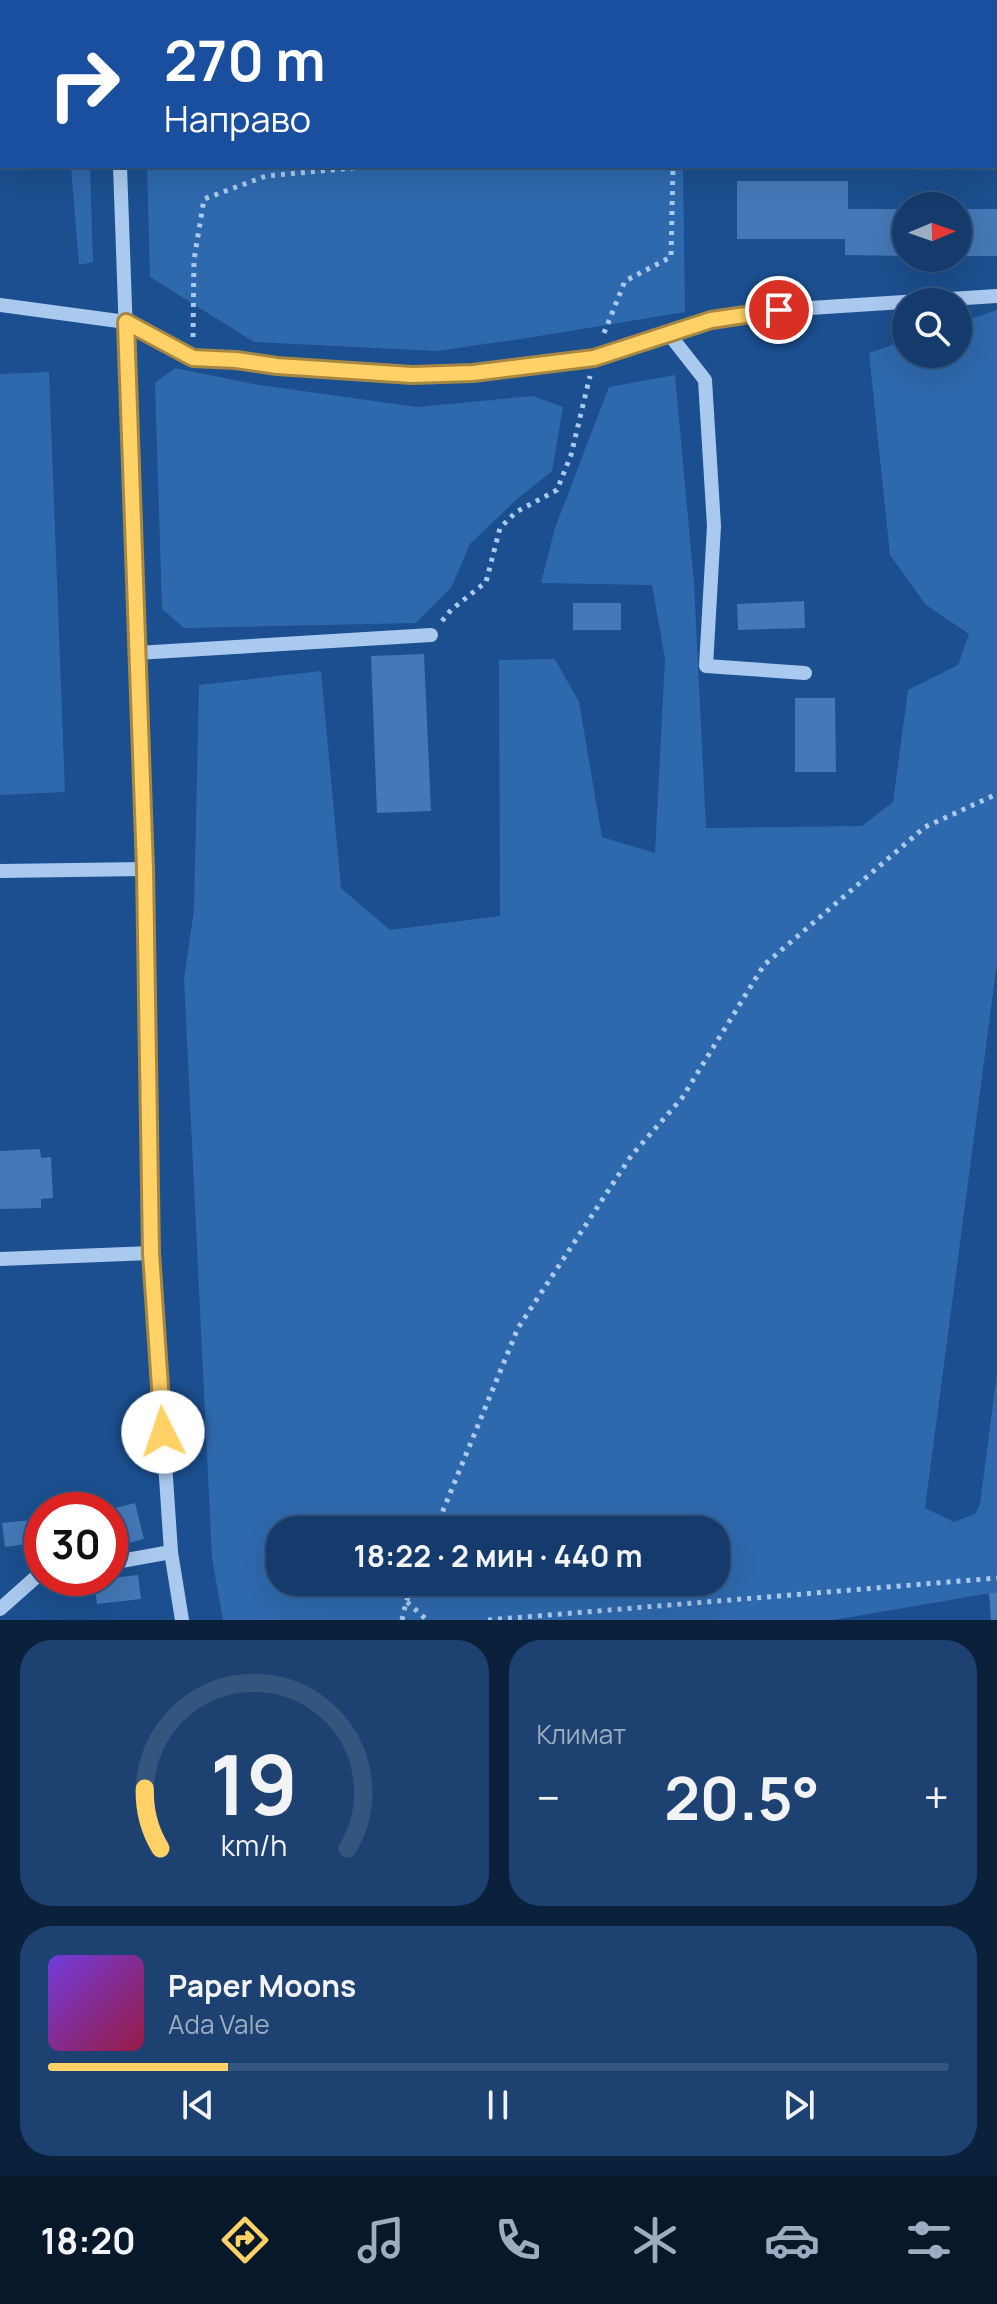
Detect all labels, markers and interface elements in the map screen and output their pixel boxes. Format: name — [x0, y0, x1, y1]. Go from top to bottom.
text: 270 m — [164, 21, 326, 98]
icon: right — [32, 32, 136, 136]
text: Направо — [164, 94, 311, 143]
north arrow — [892, 192, 972, 272]
map controls — [892, 192, 972, 368]
pin — [745, 276, 813, 344]
icon: arrive — [757, 288, 801, 332]
button: search — [892, 288, 972, 368]
position arrow — [121, 1390, 205, 1474]
speed limit sign: 30 — [24, 1492, 128, 1596]
text: 18:22 · 2 мин · 440 m — [354, 1535, 642, 1576]
text: Климат — [537, 1716, 626, 1752]
text: 19 — [210, 1726, 298, 1840]
text: 20.5° — [664, 1756, 820, 1838]
text: − — [537, 1767, 560, 1827]
text: + — [924, 1767, 949, 1827]
text: km/h — [221, 1826, 287, 1865]
text: Paper Moons — [168, 1965, 356, 2006]
text: Ada Vale — [168, 2006, 270, 2042]
icon: previous — [176, 2083, 220, 2127]
icon: pause — [476, 2083, 520, 2127]
icon: next — [777, 2083, 821, 2127]
icon: directions — [217, 2212, 273, 2268]
icon: music — [353, 2212, 409, 2268]
icon: phone — [490, 2212, 546, 2268]
icon: climate — [627, 2212, 683, 2268]
icon: car — [764, 2212, 820, 2268]
icon: filters — [901, 2212, 957, 2268]
text: 18:20 — [40, 2216, 136, 2265]

